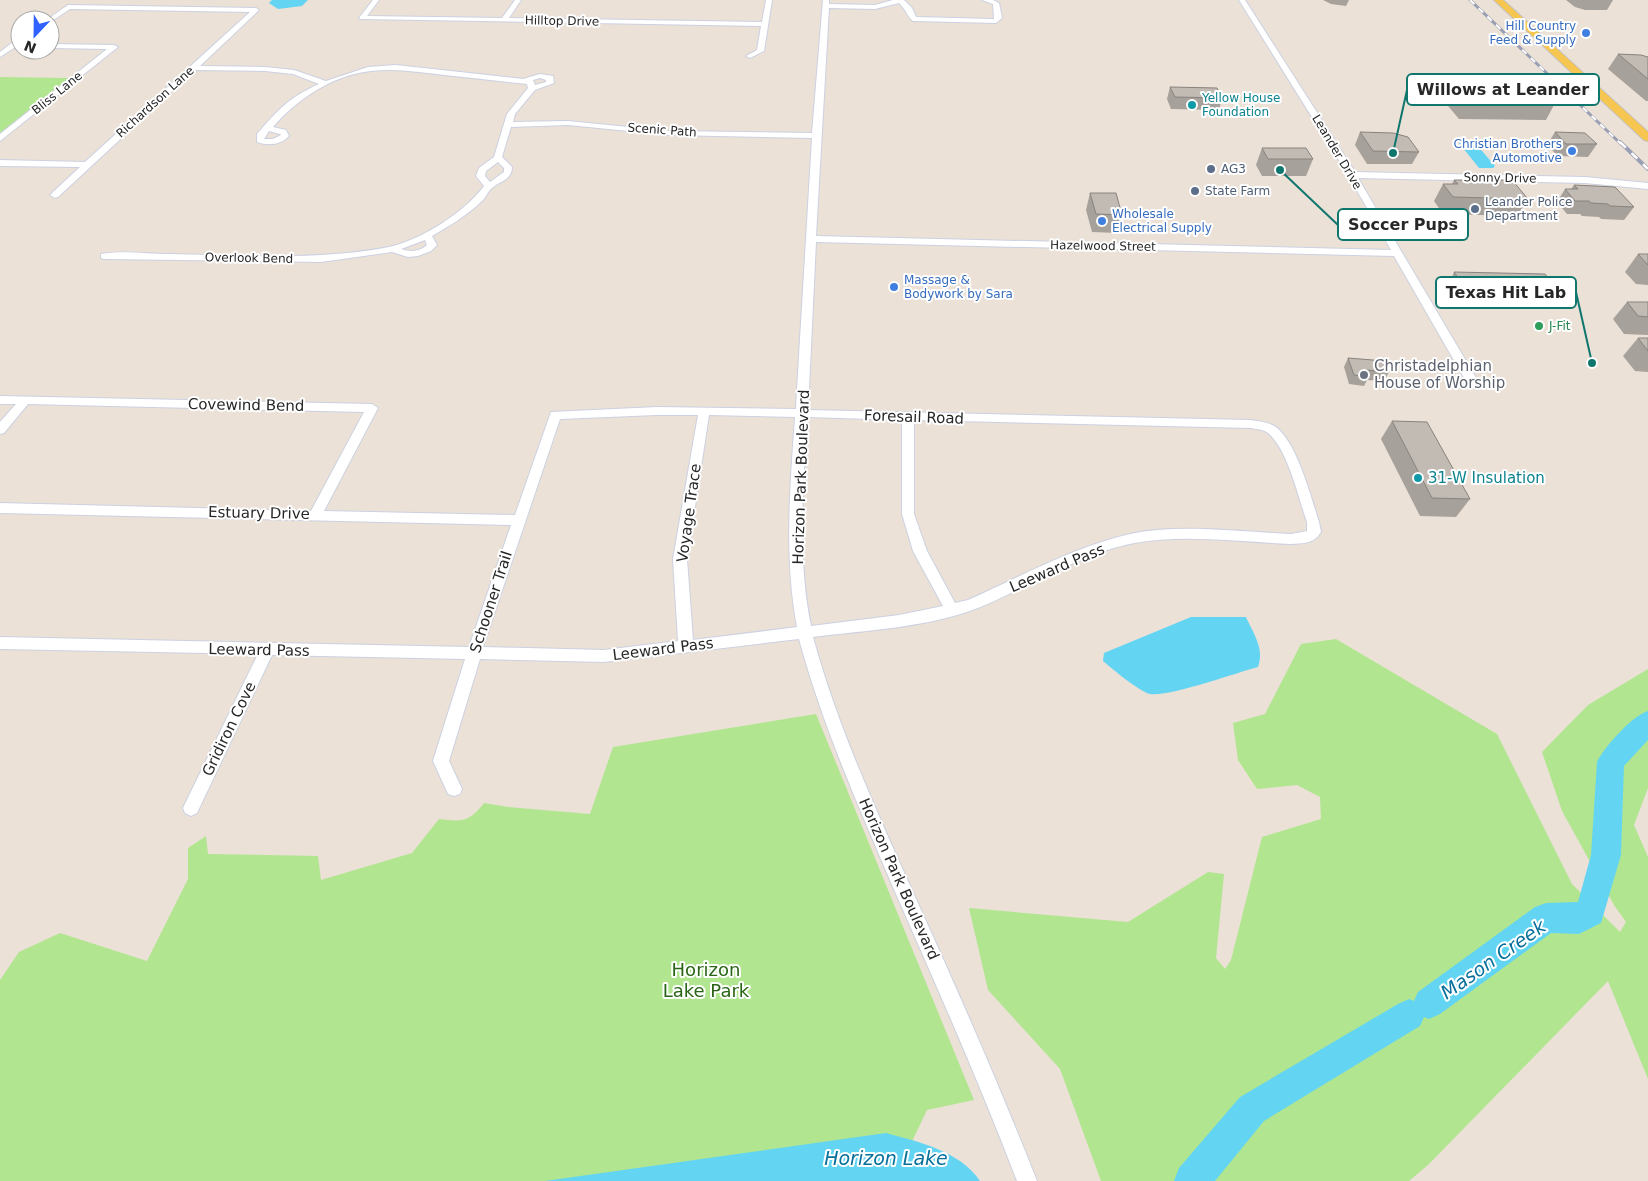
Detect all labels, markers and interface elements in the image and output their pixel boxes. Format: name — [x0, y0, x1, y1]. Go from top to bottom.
north arrow — [10, 10, 60, 60]
street label: Hilltop Drive — [525, 13, 599, 29]
place label: Hill Country Feed & Supply — [1489, 19, 1576, 47]
marker: Hill Country Feed & Supply — [1580, 27, 1592, 39]
text: N — [22, 37, 39, 57]
street label: Richardson Lane — [113, 63, 197, 141]
street label: Bliss Lane — [29, 69, 85, 117]
callout: Willows at Leander — [1407, 74, 1599, 105]
text: Willows at Leander — [1417, 80, 1589, 99]
place label: Yellow House Foundation — [1201, 91, 1280, 119]
marker: Yellow House Foundation — [1186, 99, 1198, 111]
street label: Leander Drive — [1309, 112, 1365, 192]
street label: Scenic Path — [627, 121, 697, 139]
place label: Christian Brothers Automotive — [1454, 137, 1562, 165]
marker: Christian Brothers Automotive — [1566, 145, 1578, 157]
place label: AG3 — [1221, 162, 1246, 176]
marker: AG3 — [1205, 163, 1217, 175]
street label: Sonny Drive — [1463, 170, 1537, 186]
place label: State Farm — [1205, 184, 1270, 198]
marker: State Farm — [1189, 185, 1201, 197]
place label: Leander Police Department — [1485, 195, 1572, 223]
marker: Leander Police Department — [1469, 203, 1481, 215]
place label: Wholesale Electrical Supply — [1112, 207, 1212, 235]
callout: Soccer Pups — [1338, 209, 1468, 240]
marker: Wholesale Electrical Supply — [1096, 215, 1108, 227]
text: Soccer Pups — [1348, 215, 1458, 234]
street label: Hazelwood Street — [1050, 238, 1156, 254]
street label: Overlook Bend — [205, 250, 293, 266]
place label: Massage & Bodywork by Sara — [904, 273, 1013, 301]
callout: Texas Hit Lab — [1436, 277, 1576, 308]
marker: Massage & Bodywork by Sara — [888, 281, 900, 293]
text: Texas Hit Lab — [1446, 283, 1566, 302]
place label: J-Fit — [1548, 319, 1571, 333]
marker: J-Fit — [1533, 320, 1545, 332]
place label: Christadelphian House of Worship — [1374, 357, 1505, 392]
marker: Christadelphian House of Worship — [1358, 369, 1370, 381]
street label: Horizon Park Boulevard — [789, 389, 813, 565]
street label: Covewind Bend — [188, 395, 304, 415]
street label: Foresail Road — [864, 406, 964, 428]
street label: Voyage Trace — [673, 462, 705, 564]
place label: 31-W Insulation — [1428, 469, 1545, 487]
marker: 31-W Insulation — [1412, 472, 1424, 484]
street label: Estuary Drive — [208, 503, 310, 523]
street label: Leeward Pass — [1007, 540, 1107, 596]
street label: Schooner Trail — [466, 549, 516, 655]
street label: Leeward Pass — [612, 634, 715, 664]
street label: Leeward Pass — [208, 640, 310, 660]
street label: Gridiron Cove — [198, 679, 260, 779]
street label: Horizon Park Boulevard — [855, 795, 943, 963]
water label: Mason Creek — [1436, 914, 1551, 1003]
park label: Horizon Lake Park — [663, 959, 750, 1001]
water label: Horizon Lake — [824, 1147, 948, 1169]

